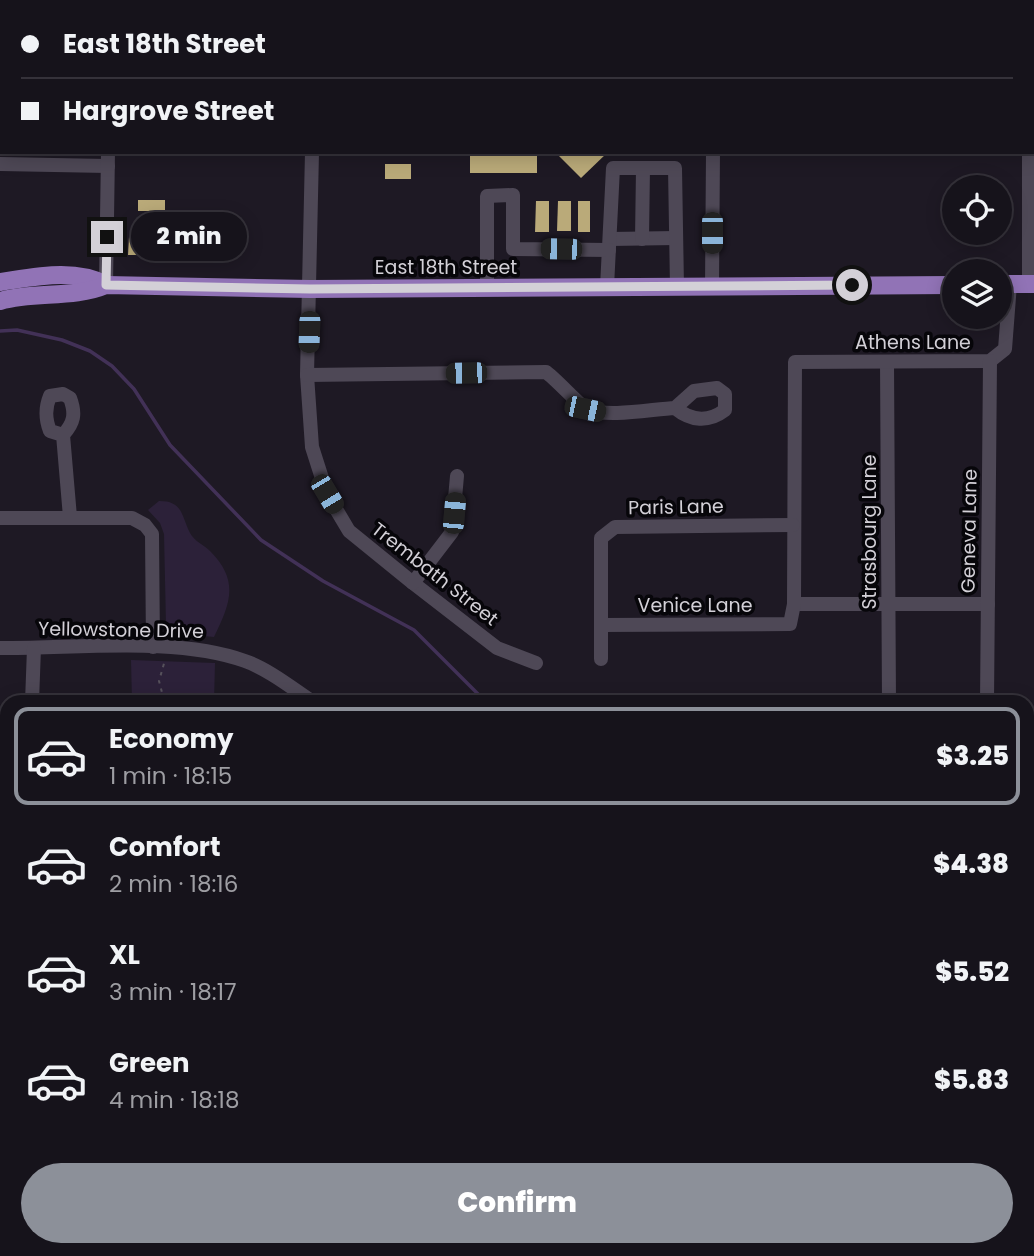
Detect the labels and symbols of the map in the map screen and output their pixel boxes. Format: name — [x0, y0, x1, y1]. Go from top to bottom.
callout: 2 min — [132, 212, 247, 262]
car — [702, 212, 723, 254]
route end — [91, 221, 123, 253]
car — [540, 238, 583, 260]
street label: East 18th Street — [375, 254, 517, 281]
route start — [836, 269, 868, 301]
car — [298, 311, 321, 353]
street label: Athens Lane — [855, 329, 971, 356]
car — [445, 362, 488, 384]
car — [563, 394, 608, 424]
street label: Strasbourg Lane — [856, 454, 883, 610]
street label: Geneva Lane — [954, 469, 984, 593]
car — [308, 471, 347, 517]
car — [442, 491, 467, 535]
street label: Paris Lane — [628, 493, 724, 521]
street label: Trembath Street — [366, 516, 504, 632]
street label: Venice Lane — [638, 592, 752, 619]
street label: Yellowstone Drive — [38, 615, 204, 645]

